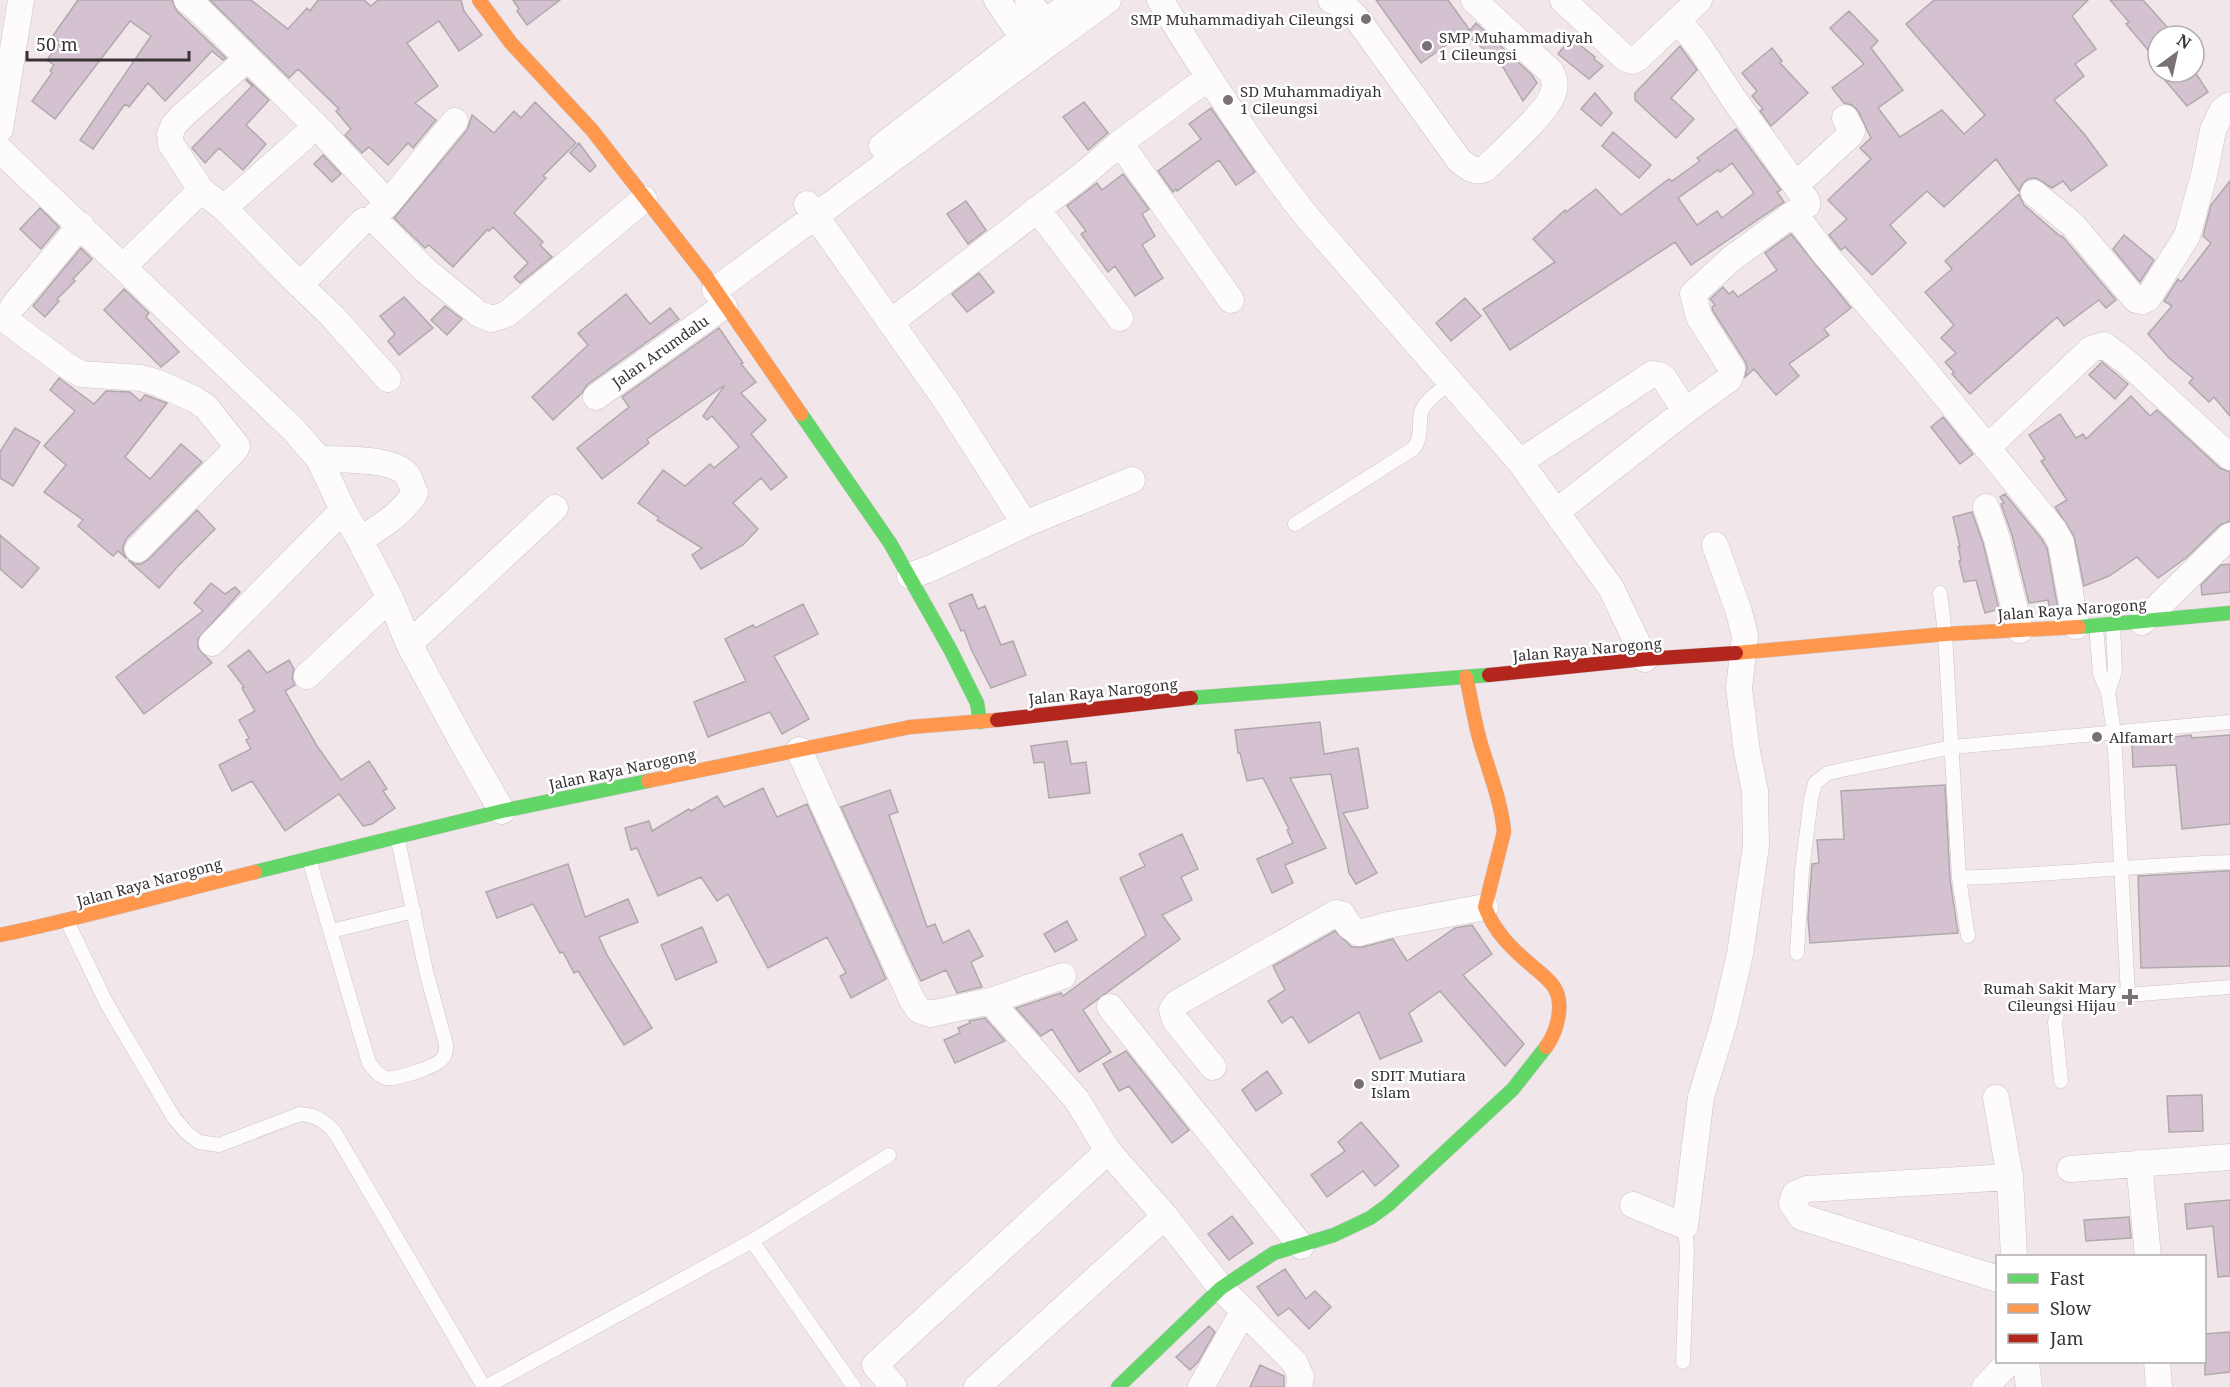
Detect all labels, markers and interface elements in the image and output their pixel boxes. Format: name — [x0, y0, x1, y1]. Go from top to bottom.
place label: SMP Muhammadiyah Cileungsi — [1131, 9, 1354, 29]
marker: SMP Muhammadiyah Cileungsi — [1359, 12, 1373, 26]
scale bar — [27, 24, 189, 62]
north arrow — [2146, 24, 2206, 84]
place label: SMP Muhammadiyah 1 Cileungsi — [1439, 27, 1593, 64]
text: N — [2173, 29, 2196, 54]
text: 50 m — [36, 32, 78, 56]
marker: SMP Muhammadiyah 1 Cileungsi — [1420, 39, 1434, 53]
place label: SD Muhammadiyah 1 Cileungsi — [1240, 81, 1382, 118]
marker: SD Muhammadiyah 1 Cileungsi — [1221, 93, 1235, 107]
street label: Jalan Arumdalu — [607, 310, 713, 392]
street label: Jalan Raya Narogong — [1996, 594, 2147, 624]
street label: Jalan Raya Narogong — [1511, 633, 1662, 666]
street label: Jalan Raya Narogong — [1027, 673, 1178, 709]
place label: Alfamart — [2109, 727, 2173, 747]
marker: Alfamart — [2090, 730, 2104, 744]
street label: Jalan Raya Narogong — [546, 744, 697, 795]
street label: Jalan Raya Narogong — [73, 853, 224, 911]
place label: Rumah Sakit Mary Cileungsi Hijau — [1983, 978, 2117, 1015]
marker: Rumah Sakit Mary Cileungsi Hijau — [2121, 988, 2139, 1006]
place label: SDIT Mutiara Islam — [1371, 1065, 1466, 1102]
marker: SDIT Mutiara Islam — [1352, 1077, 1366, 1091]
legend — [1996, 1255, 2206, 1363]
text: Fast — [2050, 1266, 2085, 1290]
text: Slow — [2050, 1296, 2092, 1320]
text: Jam — [2049, 1326, 2084, 1350]

